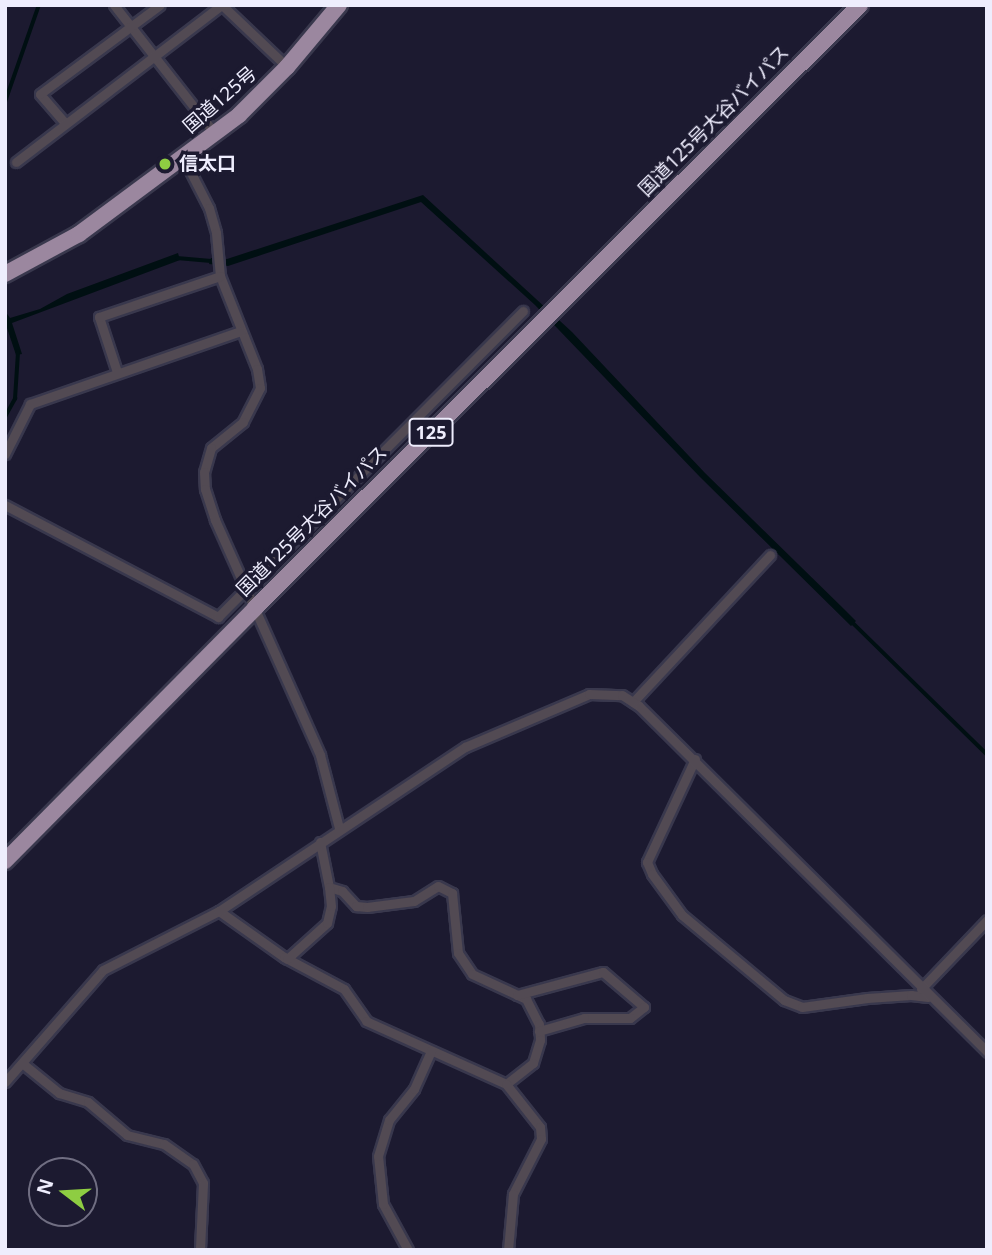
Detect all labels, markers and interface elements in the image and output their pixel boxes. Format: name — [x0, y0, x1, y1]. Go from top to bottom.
street label: 国道125号大谷バイパス — [634, 41, 794, 201]
street label: 国道125号 — [179, 62, 261, 138]
place label: 信太口 — [179, 153, 236, 175]
marker: 信太口 — [157, 156, 173, 172]
road number: 125 — [408, 418, 454, 446]
street label: 国道125号大谷バイパス — [232, 441, 392, 601]
north arrow — [28, 1157, 98, 1227]
text: N — [30, 1175, 60, 1198]

